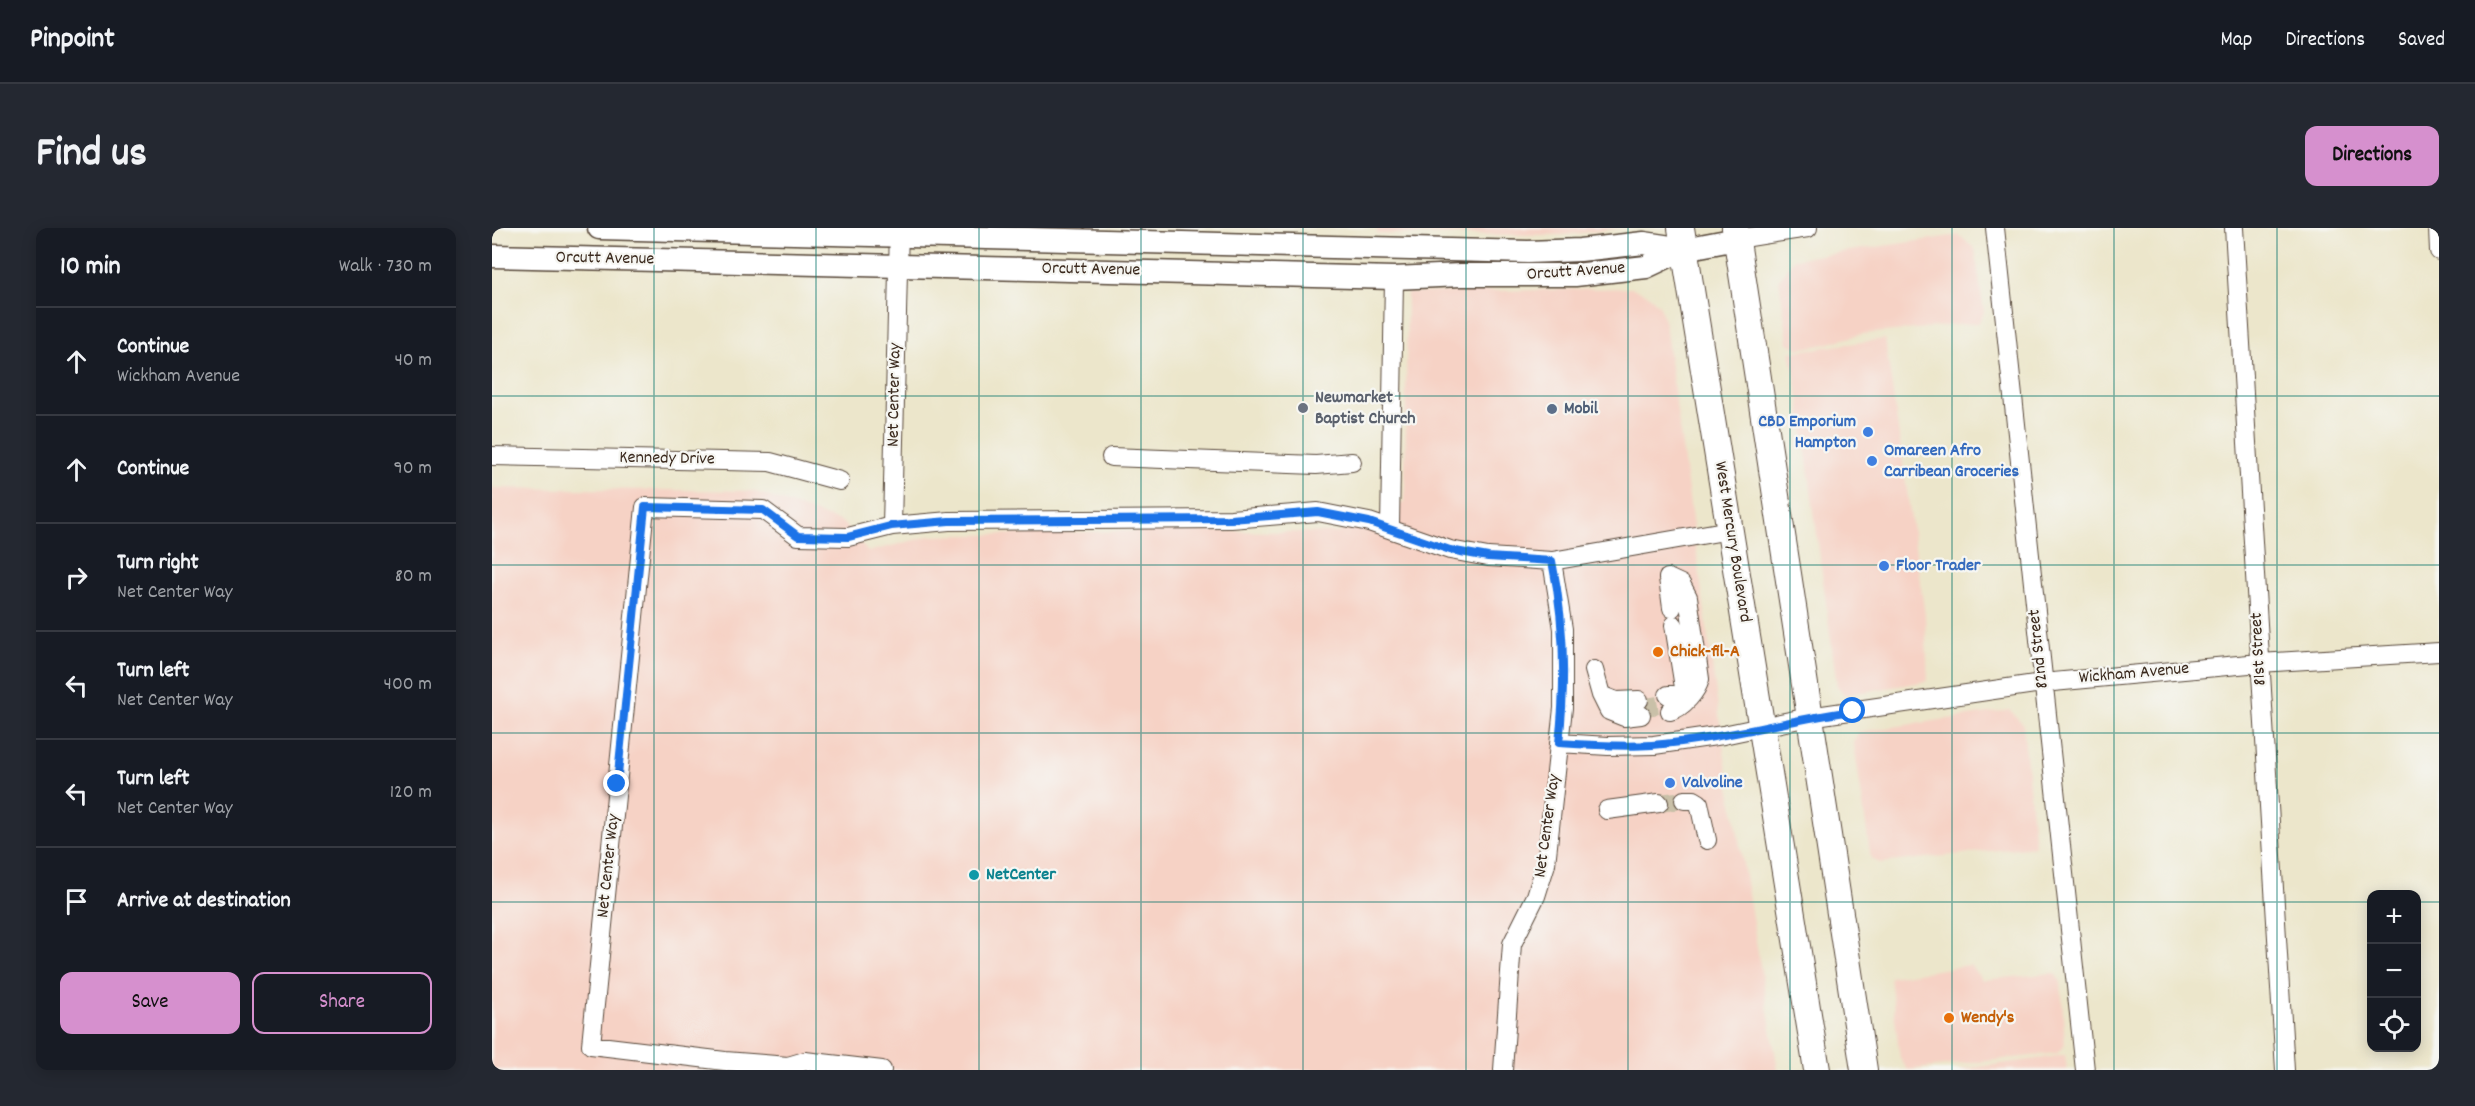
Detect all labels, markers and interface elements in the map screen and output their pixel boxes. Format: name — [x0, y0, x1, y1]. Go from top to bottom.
text: Pinpoint — [30, 21, 115, 61]
text: Map — [2221, 26, 2252, 56]
text: Directions — [2285, 26, 2365, 56]
text: Saved — [2398, 26, 2445, 56]
text: Find us — [36, 126, 147, 186]
button: Directions — [2305, 126, 2439, 186]
street label: Orcutt Avenue — [555, 246, 655, 272]
text: 10 min — [60, 249, 120, 286]
text: Walk · 730 m — [339, 253, 432, 281]
street label: Orcutt Avenue — [1526, 256, 1626, 288]
street label: Orcutt Avenue — [1041, 257, 1141, 283]
text: Continue — [117, 332, 189, 363]
street label: Net Center Way — [882, 342, 908, 447]
icon: ahead — [60, 345, 93, 378]
text: 40 m — [394, 347, 432, 375]
text: Wickham Avenue — [117, 363, 240, 391]
place label: Newmarket Baptist Church — [1315, 386, 1416, 432]
place label: Mobil — [1564, 397, 1599, 422]
marker: Newmarket Baptist Church — [1296, 401, 1310, 415]
marker: Mobil — [1545, 402, 1559, 416]
place label: CBD Emporium Hampton — [1758, 410, 1856, 456]
marker: CBD Emporium Hampton — [1861, 425, 1875, 439]
place label: Omareen Afro Carribean Groceries — [1884, 439, 2019, 485]
street label: Kennedy Drive — [619, 446, 715, 472]
icon: ahead — [60, 453, 93, 486]
text: Continue — [117, 454, 189, 485]
marker: Omareen Afro Carribean Groceries — [1865, 454, 1879, 468]
text: 90 m — [394, 455, 432, 483]
street label: West Mercury Boulevard — [1707, 460, 1757, 624]
text: Turn right — [117, 548, 199, 579]
place label: Floor Trader — [1896, 554, 1981, 579]
marker: Floor Trader — [1877, 559, 1891, 573]
icon: right — [60, 561, 93, 594]
text: 80 m — [395, 563, 432, 591]
text: Net Center Way — [117, 579, 233, 607]
street label: 82nd Street — [2022, 608, 2056, 690]
street label: 81st Street — [2245, 611, 2273, 686]
place label: Chick-fil-A — [1670, 640, 1740, 665]
marker: Chick-fil-A — [1651, 645, 1665, 659]
text: Turn left — [117, 656, 189, 687]
street label: Wickham Avenue — [2078, 657, 2190, 691]
icon: left — [60, 669, 93, 702]
text: 400 m — [384, 671, 432, 699]
text: Net Center Way — [117, 687, 233, 715]
route start — [1839, 697, 1865, 723]
text: Turn left — [117, 764, 189, 795]
route end — [603, 770, 629, 796]
place label: Valvoline — [1682, 771, 1743, 796]
street label: Net Center Way — [1528, 772, 1568, 879]
marker: Valvoline — [1663, 776, 1677, 790]
icon: left — [60, 777, 93, 810]
text: 120 m — [390, 779, 432, 807]
text: Net Center Way — [117, 795, 233, 823]
street label: Net Center Way — [591, 812, 627, 919]
place label: NetCenter — [986, 863, 1056, 888]
marker: NetCenter — [967, 868, 981, 882]
icon: arrive — [60, 885, 93, 918]
text: Arrive at destination — [117, 886, 291, 917]
map controls — [2367, 890, 2421, 1052]
button: + — [2367, 890, 2421, 944]
button: − — [2367, 944, 2421, 998]
button: Save — [60, 972, 240, 1034]
button: Share — [252, 972, 432, 1034]
button: locate — [2367, 998, 2421, 1052]
place label: Wendy's — [1961, 1006, 2015, 1031]
marker: Wendy's — [1942, 1011, 1956, 1025]

